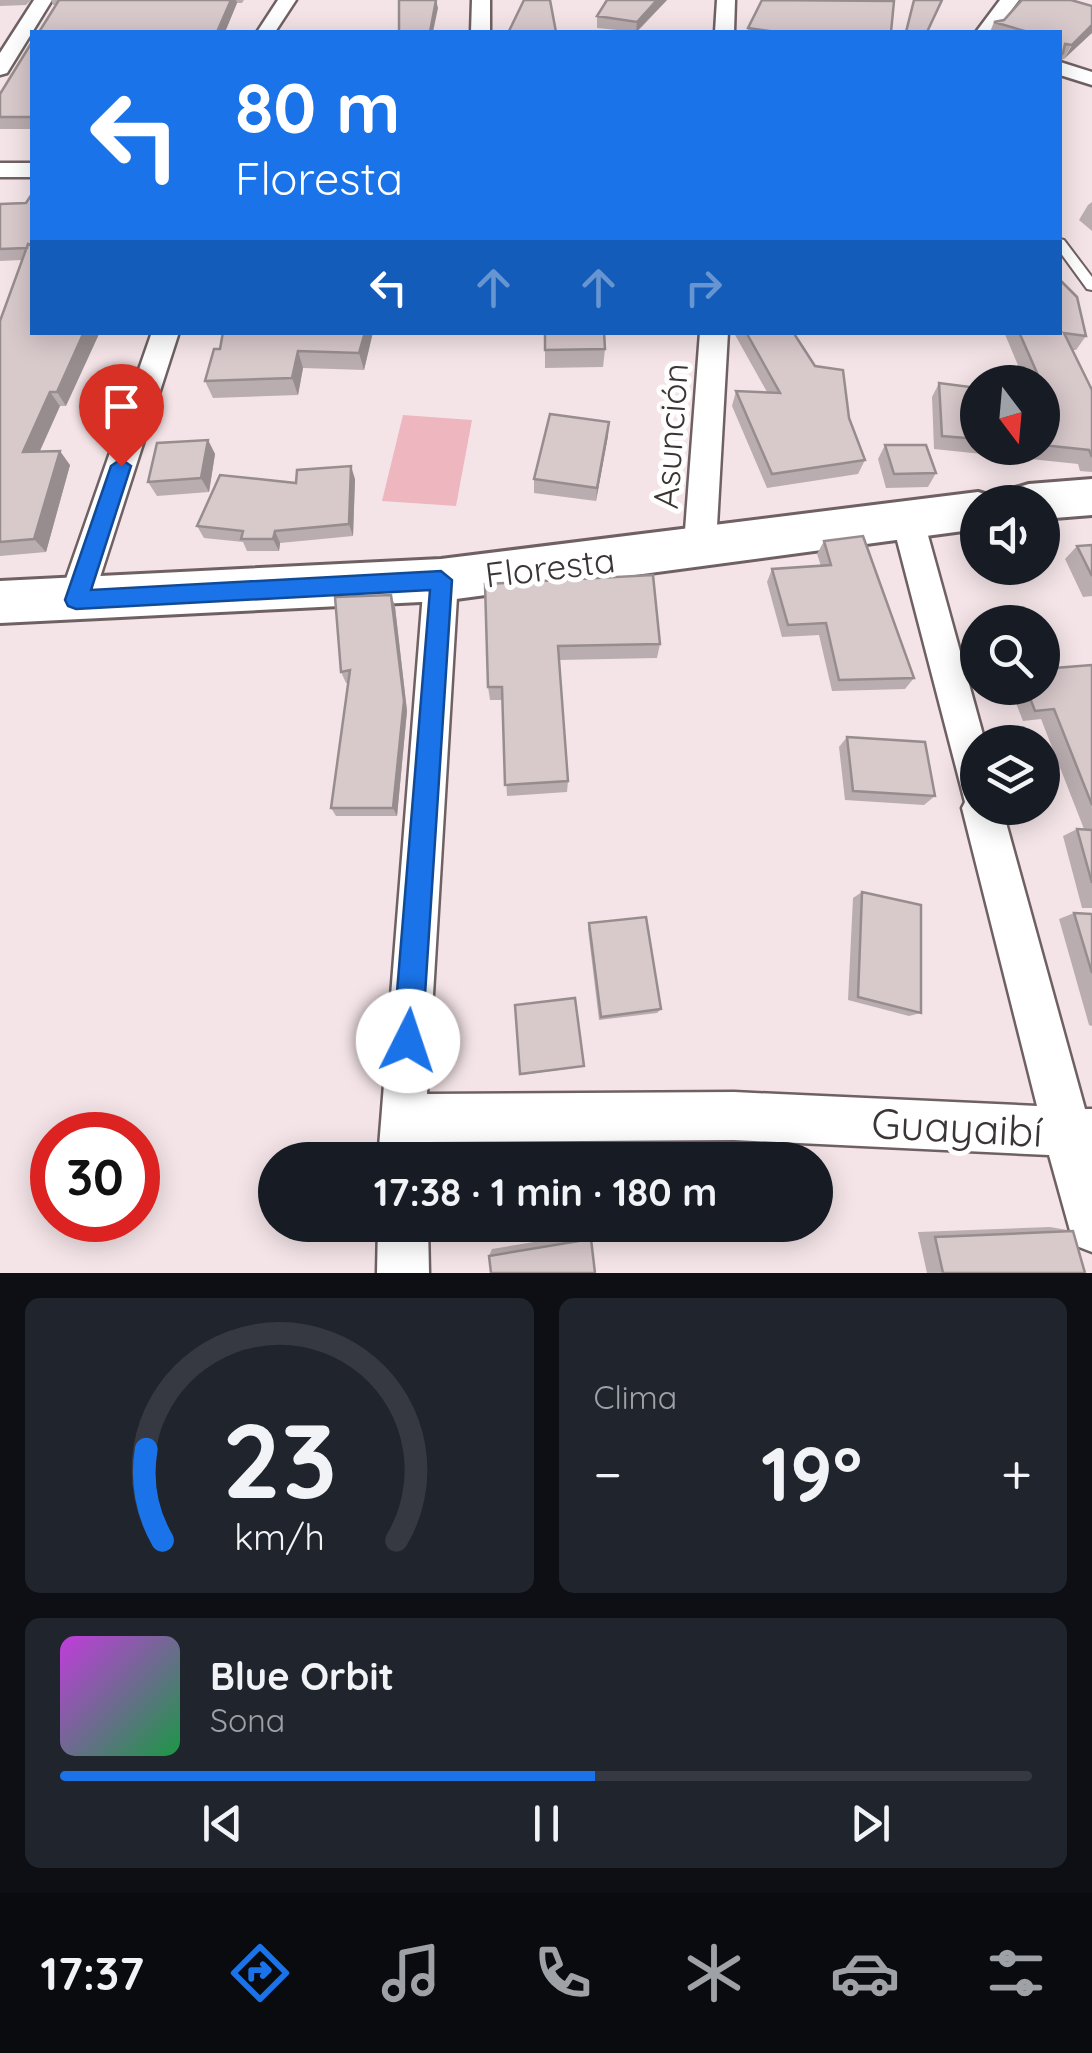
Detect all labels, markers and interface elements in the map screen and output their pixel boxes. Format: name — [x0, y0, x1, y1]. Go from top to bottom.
text: 80 m — [235, 63, 400, 151]
icon: left — [70, 70, 200, 200]
text: Floresta — [235, 150, 403, 206]
icon: left — [361, 260, 416, 315]
icon: ahead — [466, 260, 521, 315]
icon: ahead — [571, 260, 626, 315]
icon: right — [676, 260, 731, 315]
street label: Asunción — [643, 362, 697, 510]
pin — [79, 364, 164, 467]
north arrow — [960, 365, 1060, 465]
map controls — [960, 365, 1060, 825]
icon: arrive — [94, 379, 149, 434]
button: sound — [960, 485, 1060, 585]
street label: Floresta — [482, 537, 618, 597]
button: search — [960, 605, 1060, 705]
button: layers — [960, 725, 1060, 825]
position arrow — [356, 989, 460, 1093]
street label: Guayaibí — [870, 1096, 1044, 1158]
speed limit sign: 30 — [30, 1112, 160, 1242]
text: 17:38 · 1 min · 180 m — [374, 1168, 717, 1216]
text: Clima — [594, 1377, 677, 1417]
text: 23 — [222, 1394, 337, 1524]
text: 19° — [761, 1426, 862, 1520]
text: − — [594, 1439, 622, 1508]
text: + — [1001, 1439, 1032, 1508]
text: km/h — [234, 1514, 325, 1559]
text: Blue Orbit — [210, 1652, 394, 1700]
text: Sona — [210, 1700, 285, 1740]
icon: previous — [195, 1796, 250, 1851]
icon: pause — [519, 1796, 574, 1851]
icon: next — [843, 1796, 898, 1851]
icon: directions — [225, 1938, 295, 2008]
icon: music — [376, 1938, 446, 2008]
icon: phone — [528, 1938, 598, 2008]
icon: climate — [679, 1938, 749, 2008]
icon: car — [830, 1938, 900, 2008]
icon: filters — [981, 1938, 1051, 2008]
text: 17:37 — [41, 1945, 144, 2001]

